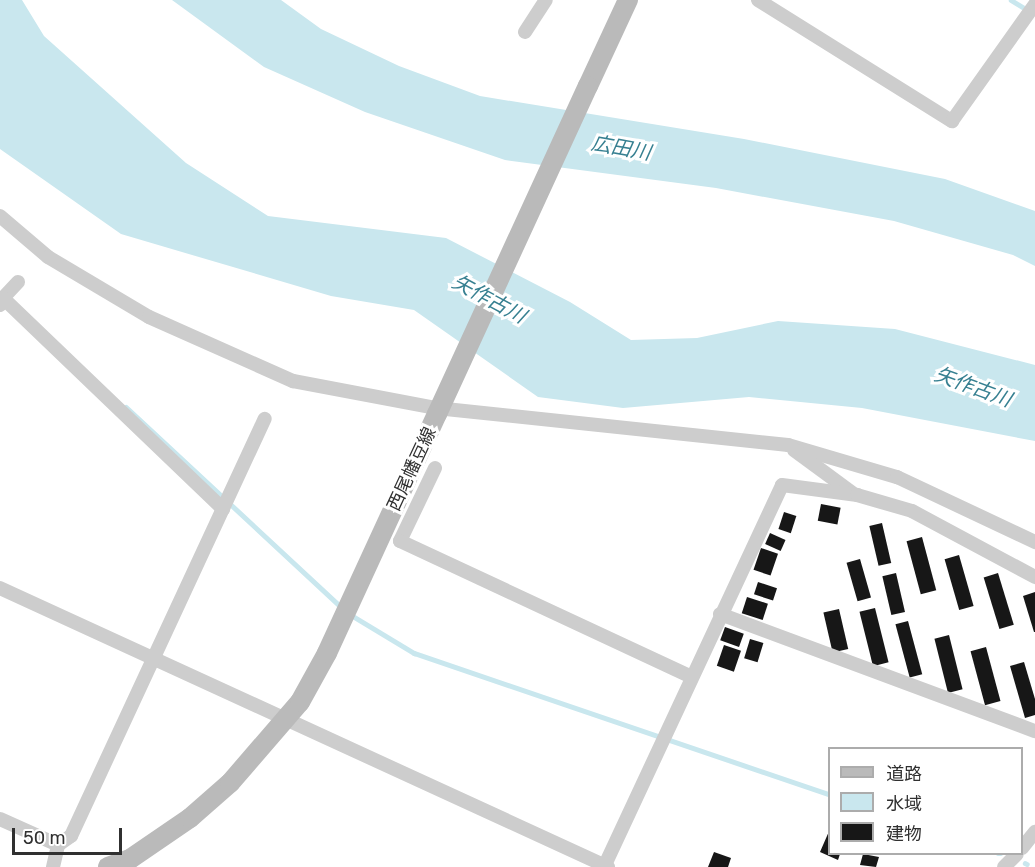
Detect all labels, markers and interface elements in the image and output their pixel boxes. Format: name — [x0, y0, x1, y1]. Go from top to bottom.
water label: 広田川 — [589, 131, 653, 165]
water label: 矢作古川 — [448, 270, 530, 328]
water label: 矢作古川 — [931, 362, 1015, 412]
street label: 西尾幡豆線 — [383, 424, 441, 514]
legend — [828, 747, 1023, 855]
text: 道路 — [886, 763, 922, 785]
text: 水域 — [886, 793, 922, 815]
scale bar — [15, 816, 124, 854]
text: 建物 — [886, 823, 922, 845]
text: 50 m — [23, 827, 66, 849]

